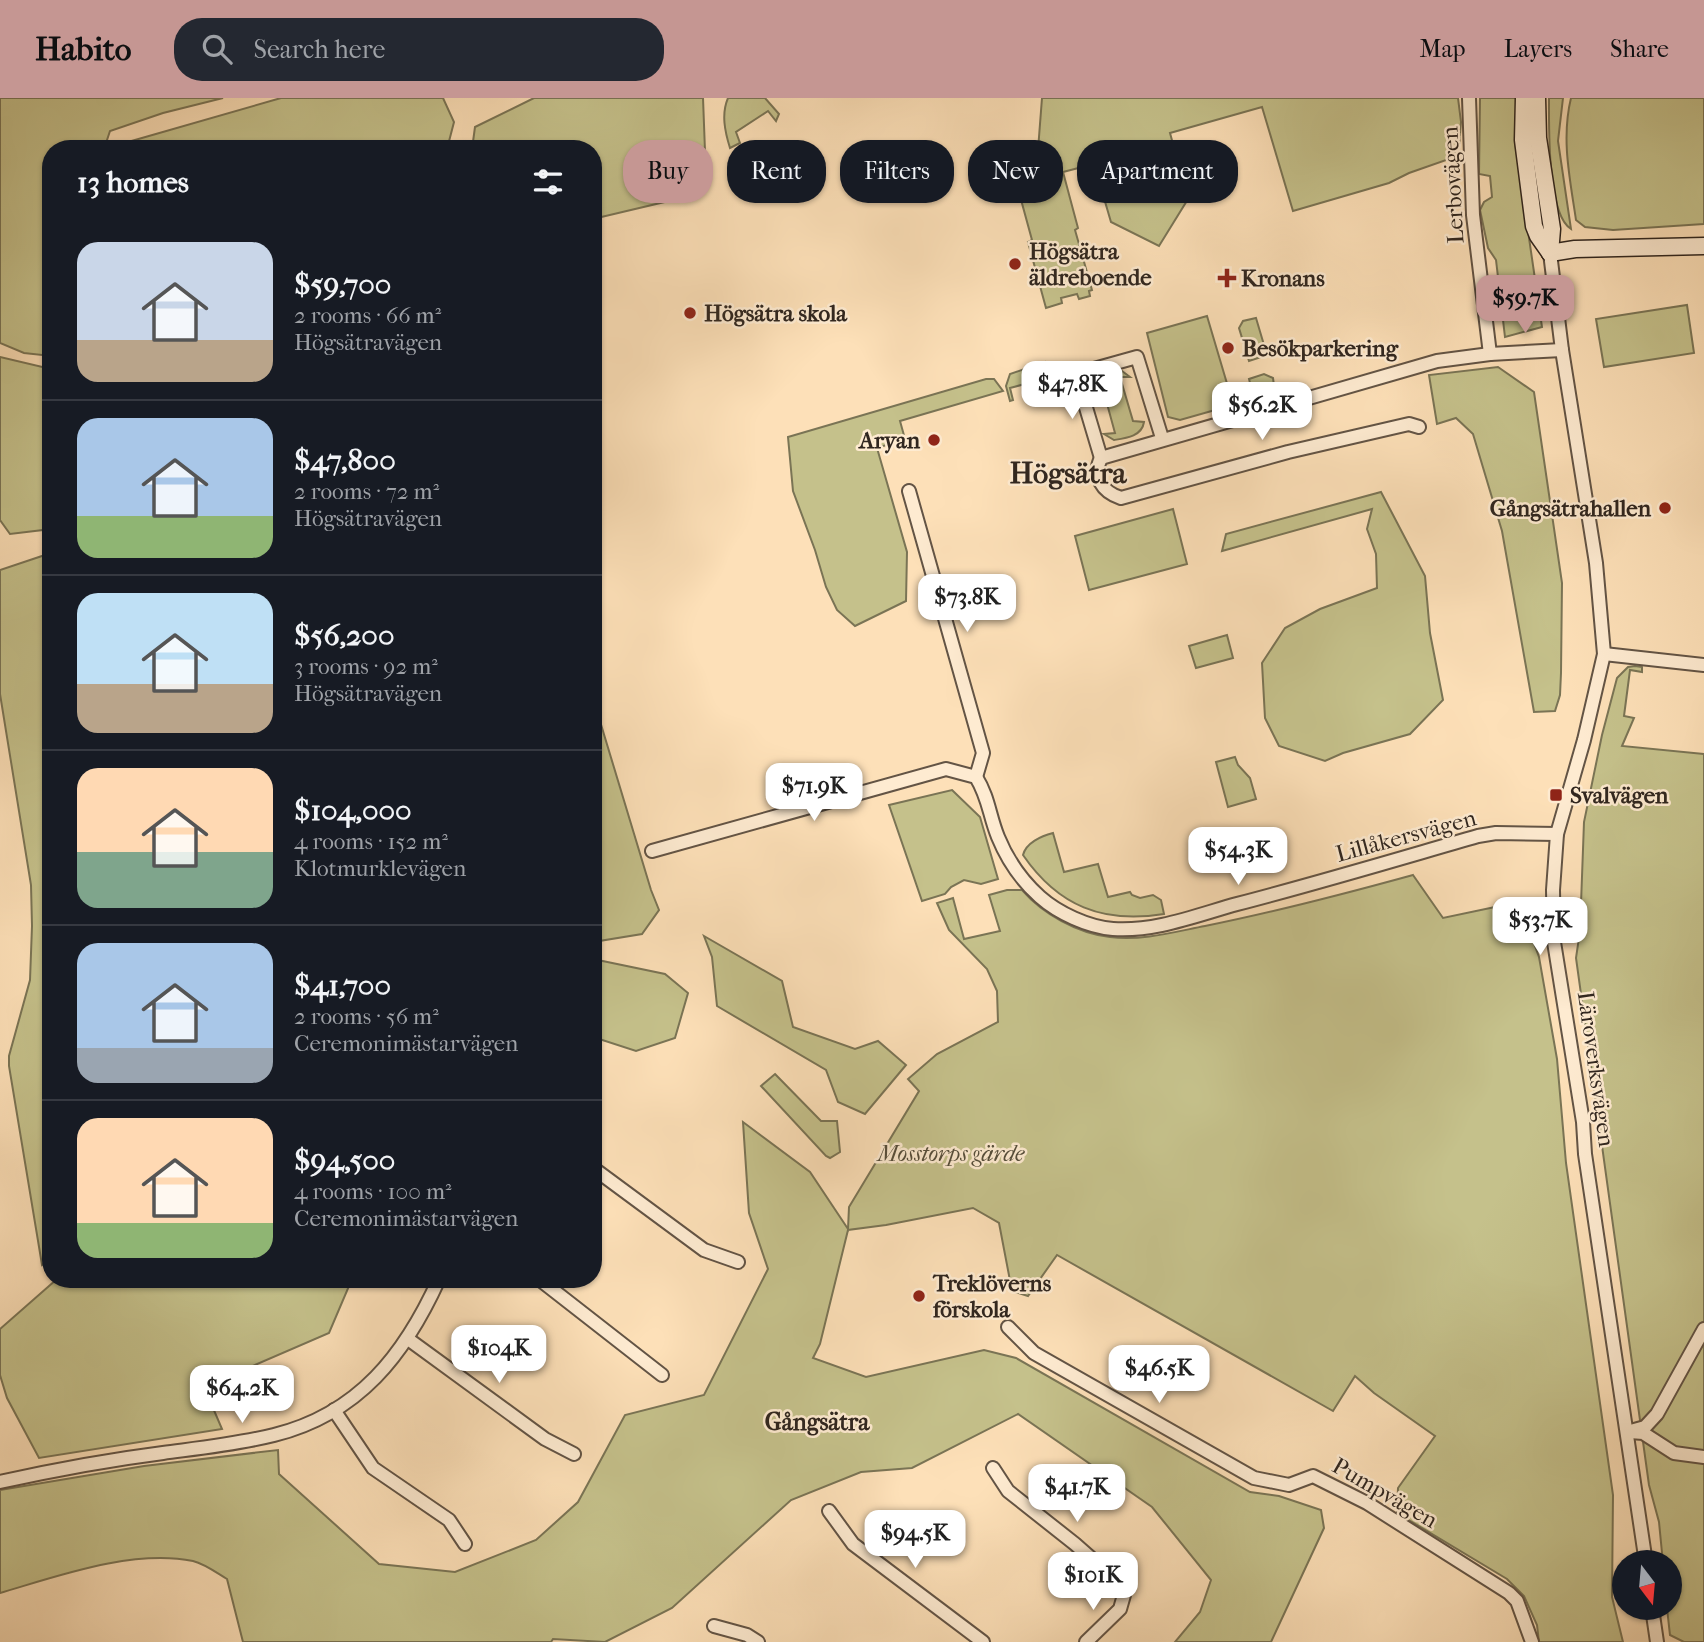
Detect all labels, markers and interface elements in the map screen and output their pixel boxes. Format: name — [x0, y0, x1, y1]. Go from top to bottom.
search box — [174, 18, 664, 81]
text: Habito — [35, 30, 132, 69]
icon: search — [198, 30, 236, 68]
text: Search here — [254, 34, 385, 65]
text: Map — [1420, 35, 1466, 63]
text: Layers — [1504, 35, 1572, 63]
text: Share — [1610, 35, 1669, 63]
street label: Lerbovägen — [1436, 125, 1470, 244]
chip: Buy — [623, 140, 713, 203]
chip: Rent — [727, 140, 826, 203]
chip: Filters — [840, 140, 954, 203]
chip: New — [968, 140, 1063, 203]
chip: Apartment — [1077, 140, 1238, 203]
icon: filters — [529, 163, 567, 201]
text: 13 homes — [77, 165, 189, 200]
place label: Högsätra äldreboende — [1029, 238, 1152, 291]
marker: Högsätra äldreboende — [1007, 256, 1023, 272]
place label: Kronans — [1241, 265, 1325, 292]
text: $59,700 — [294, 267, 391, 302]
icon: home — [133, 270, 217, 354]
marker: Kronans — [1219, 270, 1235, 286]
pin: $59.7K — [1468, 275, 1582, 335]
text: $59.7K — [1492, 284, 1558, 311]
place label: Högsätra skola — [704, 300, 848, 327]
text: 2 rooms · 66 m² — [294, 302, 441, 329]
marker: Högsätra skola — [682, 305, 698, 321]
text: Högsätravägen — [294, 329, 442, 356]
place label: Besökparkering — [1242, 335, 1399, 362]
marker: Besökparkering — [1220, 340, 1236, 356]
pin: $47.8K — [1015, 362, 1129, 421]
text: $47.8K — [1038, 370, 1107, 397]
pin: $56.2K — [1205, 382, 1319, 442]
text: $56.2K — [1228, 391, 1296, 418]
place label: Aryan — [857, 427, 921, 454]
marker: Aryan — [926, 432, 942, 448]
text: $47,800 — [294, 443, 396, 478]
icon: home — [133, 446, 217, 530]
district label: Högsätra — [1010, 456, 1128, 491]
text: 2 rooms · 72 m² — [294, 478, 439, 505]
place label: Gångsätrahallen — [1490, 495, 1652, 522]
marker: Gångsätrahallen — [1657, 500, 1673, 516]
text: Högsätravägen — [294, 505, 442, 532]
pin: $73.8K — [910, 574, 1024, 634]
text: $73.8K — [934, 583, 1000, 610]
text: $56,200 — [294, 618, 394, 653]
icon: home — [133, 621, 217, 705]
text: 3 rooms · 92 m² — [294, 653, 438, 680]
text: Högsätravägen — [294, 680, 442, 707]
pin: $71.9K — [757, 764, 871, 823]
text: $71.9K — [782, 772, 846, 799]
place label: Svalvägen — [1570, 782, 1669, 809]
marker: Svalvägen — [1548, 787, 1564, 803]
text: $104,000 — [294, 793, 412, 828]
icon: home — [133, 796, 217, 880]
street label: Lillåkersvägen — [1333, 804, 1480, 868]
text: 4 rooms · 152 m² — [294, 828, 448, 855]
pin: $54.3K — [1181, 828, 1295, 887]
text: $54.3K — [1204, 836, 1272, 863]
text: Klotmurklevägen — [294, 855, 466, 882]
pin: $53.7K — [1483, 898, 1597, 957]
text: $53.7K — [1509, 906, 1572, 933]
text: $41,700 — [294, 968, 391, 1003]
icon: home — [133, 971, 217, 1055]
street label: Läroverksvägen — [1572, 990, 1620, 1149]
text: 2 rooms · 56 m² — [294, 1003, 439, 1030]
text: Ceremonimästarvägen — [294, 1030, 518, 1057]
park label: Mosstorps gärde — [876, 1140, 1025, 1167]
text: $94,500 — [294, 1143, 395, 1178]
icon: home — [133, 1146, 217, 1230]
text: 4 rooms · 100 m² — [294, 1178, 452, 1205]
text: Ceremonimästarvägen — [294, 1205, 518, 1232]
place label: Treklöverns förskola — [932, 1270, 1052, 1323]
marker: Treklöverns förskola — [911, 1288, 927, 1304]
pin: $104K — [450, 1326, 548, 1385]
text: $104K — [467, 1334, 531, 1361]
pin: $46.5K — [1102, 1346, 1216, 1405]
text: $46.5K — [1125, 1354, 1193, 1381]
pin: $64.2K — [185, 1366, 299, 1425]
text: $64.2K — [206, 1374, 278, 1401]
district label: Gångsätra — [765, 1408, 870, 1436]
street label: Pumpvägen — [1328, 1452, 1443, 1534]
pin: $41.7K — [1020, 1464, 1134, 1524]
text: $41.7K — [1044, 1473, 1110, 1500]
pin: $94.5K — [858, 1510, 972, 1570]
text: $94.5K — [881, 1519, 949, 1546]
north arrow — [1612, 1550, 1682, 1620]
map controls — [1612, 1550, 1682, 1620]
pin: $101K — [1044, 1552, 1142, 1612]
text: $101K — [1064, 1561, 1122, 1588]

